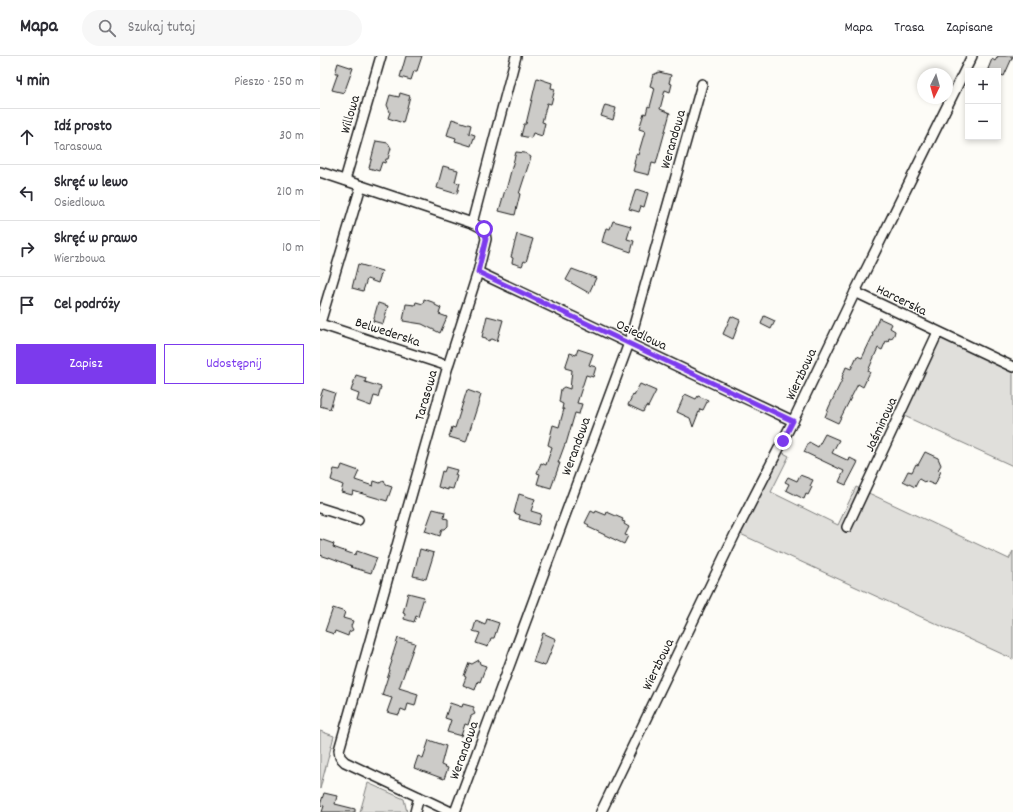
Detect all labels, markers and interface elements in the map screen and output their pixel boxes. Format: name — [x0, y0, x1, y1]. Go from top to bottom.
search box — [82, 10, 362, 46]
text: Mapa — [20, 14, 58, 41]
icon: search — [96, 17, 118, 39]
text: Szukaj tutaj — [128, 17, 196, 39]
text: Mapa — [845, 18, 872, 38]
text: Trasa — [894, 18, 924, 38]
text: Zapisane — [946, 18, 993, 38]
north arrow — [917, 68, 953, 104]
map controls — [965, 68, 1001, 140]
button: + — [965, 68, 1001, 104]
text: 4 min — [16, 70, 50, 94]
text: Pieszo · 250 m — [234, 73, 304, 92]
street label: Willowa — [336, 93, 366, 136]
button: − — [965, 104, 1001, 140]
street label: Werandowa — [656, 107, 692, 172]
text: Idź prosto — [54, 116, 112, 138]
icon: ahead — [16, 126, 38, 148]
text: 30 m — [279, 127, 304, 146]
text: Tarasowa — [54, 138, 102, 157]
text: Skręć w lewo — [54, 172, 128, 194]
icon: left — [16, 182, 38, 204]
text: 210 m — [276, 183, 304, 202]
text: Osiedlowa — [54, 194, 104, 213]
route start — [475, 220, 493, 238]
text: Skręć w prawo — [54, 228, 137, 250]
icon: right — [16, 238, 38, 260]
text: 10 m — [282, 239, 304, 258]
text: Wierzbowa — [54, 250, 105, 269]
street label: Harcerska — [872, 280, 930, 322]
icon: arrive — [16, 294, 38, 316]
text: Cel podróży — [54, 294, 120, 316]
street label: Belwederska — [352, 313, 423, 353]
street label: Osiedlowa — [612, 315, 670, 357]
button: Zapisz — [16, 344, 156, 384]
button: Udostępnij — [164, 344, 304, 384]
street label: Wierzbowa — [781, 345, 823, 404]
street label: Tarasowa — [410, 368, 444, 423]
street label: Jaśminowa — [860, 394, 903, 455]
street label: Werandowa — [557, 414, 597, 479]
route end — [774, 432, 792, 450]
street label: Wierzbowa — [638, 635, 680, 694]
street label: Werandowa — [445, 718, 485, 783]

